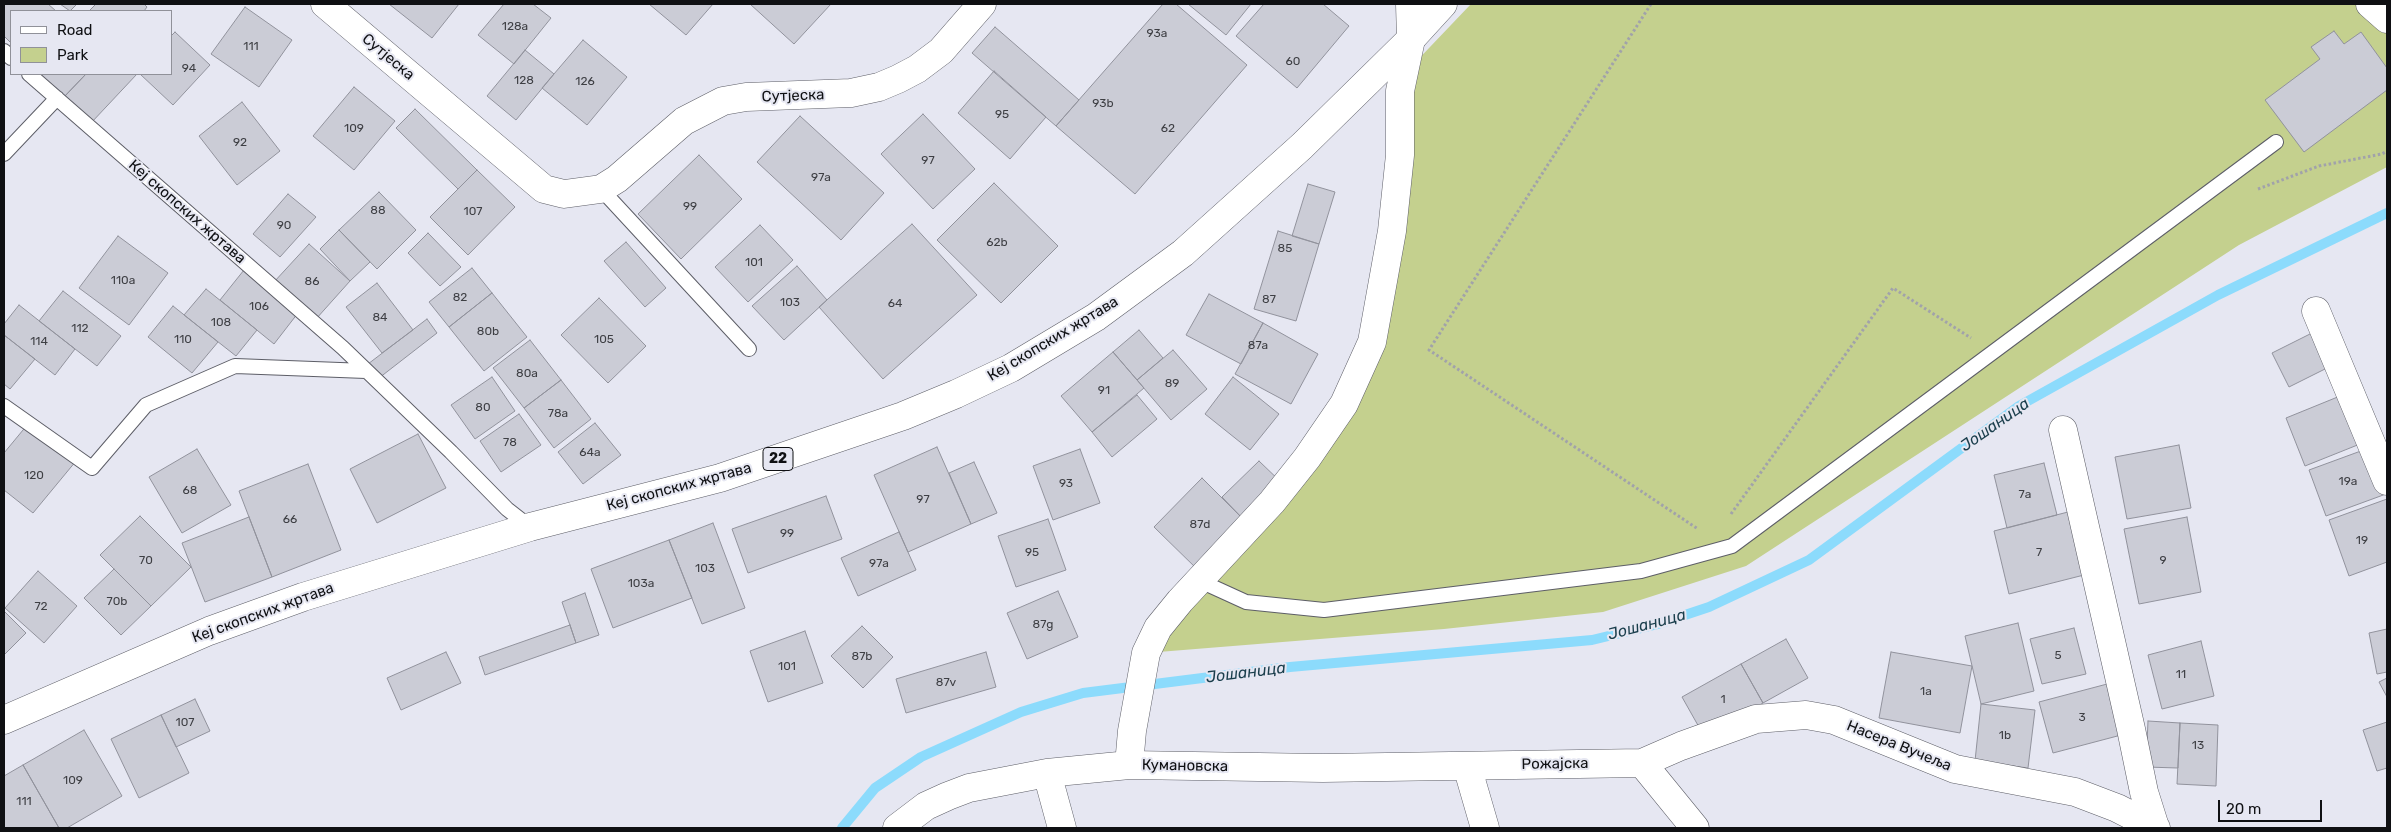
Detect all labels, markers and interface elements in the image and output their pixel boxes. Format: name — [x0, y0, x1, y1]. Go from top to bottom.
legend — [10, 10, 172, 75]
house number: 128a — [502, 20, 528, 34]
text: Road — [57, 21, 93, 39]
house number: 93a — [1147, 27, 1167, 41]
street label: Сутјеска — [358, 30, 418, 84]
house number: 111 — [243, 40, 259, 54]
text: Park — [57, 46, 88, 64]
house number: 60 — [1286, 55, 1300, 69]
house number: 94 — [182, 62, 196, 76]
house number: 128 — [514, 74, 534, 88]
house number: 126 — [575, 75, 595, 89]
street label: Сутјеска — [761, 86, 825, 106]
house number: 93b — [1092, 97, 1114, 111]
house number: 95 — [995, 108, 1009, 122]
house number: 109 — [344, 122, 364, 136]
house number: 62 — [1161, 122, 1175, 136]
house number: 92 — [233, 136, 247, 150]
house number: 97 — [921, 154, 935, 168]
street label: Кеј скопских жртава — [125, 156, 249, 268]
house number: 97a — [811, 171, 831, 185]
house number: 99 — [683, 200, 697, 214]
house number: 88 — [370, 204, 386, 218]
house number: 107 — [464, 205, 482, 219]
house number: 90 — [277, 219, 291, 233]
house number: 62b — [986, 236, 1008, 250]
house number: 85 — [1278, 242, 1292, 256]
house number: 101 — [745, 256, 763, 270]
house number: 110a — [111, 274, 135, 288]
house number: 86 — [305, 275, 319, 289]
house number: 82 — [453, 291, 467, 305]
street label: Кеј скопских жртава — [984, 293, 1122, 385]
house number: 87 — [1262, 293, 1276, 307]
house number: 103 — [780, 296, 800, 310]
house number: 64 — [888, 297, 902, 311]
house number: 106 — [249, 300, 269, 314]
house number: 84 — [372, 311, 388, 325]
house number: 108 — [211, 316, 231, 330]
house number: 112 — [71, 322, 89, 336]
house number: 80b — [477, 325, 499, 339]
house number: 110 — [174, 333, 192, 347]
house number: 105 — [594, 333, 614, 347]
house number: 114 — [30, 335, 48, 349]
house number: 87a — [1248, 339, 1268, 353]
house number: 80a — [516, 367, 538, 381]
house number: 89 — [1165, 377, 1179, 391]
house number: 91 — [1098, 384, 1110, 398]
water label: Јошаница — [1957, 394, 2033, 456]
house number: 80 — [475, 401, 491, 415]
house number: 78a — [548, 407, 568, 421]
house number: 78 — [503, 436, 517, 450]
house number: 64a — [579, 446, 601, 460]
road number: 22 — [763, 448, 793, 470]
street label: Кеј скопских жртава — [605, 459, 753, 515]
house number: 120 — [24, 469, 44, 483]
house number: 19a — [2339, 475, 2357, 489]
house number: 93 — [1059, 477, 1073, 491]
house number: 68 — [183, 484, 197, 498]
house number: 7a — [2019, 488, 2031, 502]
house number: 97 — [916, 493, 930, 507]
house number: 66 — [283, 513, 297, 527]
house number: 87d — [1190, 518, 1210, 532]
house number: 99 — [780, 527, 794, 541]
house number: 19 — [2356, 534, 2368, 548]
house number: 95 — [1025, 546, 1039, 560]
house number: 7 — [2036, 546, 2042, 560]
house number: 70 — [139, 554, 153, 568]
house number: 9 — [2159, 554, 2167, 568]
house number: 97a — [869, 557, 889, 571]
house number: 103 — [695, 562, 715, 576]
house number: 103a — [628, 577, 654, 591]
street label: Кеј скопских жртава — [190, 579, 336, 647]
house number: 70b — [107, 595, 127, 609]
house number: 72 — [34, 600, 48, 614]
water label: Јошаница — [1606, 605, 1688, 645]
house number: 87g — [1033, 618, 1053, 632]
house number: 5 — [2054, 649, 2062, 663]
house number: 87b — [852, 650, 872, 664]
water label: Јошаница — [1205, 659, 1287, 687]
house number: 101 — [778, 660, 796, 674]
house number: 11 — [2176, 668, 2186, 682]
house number: 87v — [936, 676, 956, 690]
house number: 1a — [1920, 685, 1932, 699]
house number: 1 — [1720, 693, 1726, 707]
house number: 3 — [2078, 711, 2086, 725]
house number: 107 — [176, 716, 194, 730]
street label: Насера Вучеља — [1844, 717, 1954, 775]
house number: 1b — [1999, 729, 2011, 743]
house number: 13 — [2192, 739, 2204, 753]
street label: Рожајска — [1521, 754, 1589, 774]
street label: Кумановска — [1142, 756, 1228, 776]
house number: 109 — [63, 774, 83, 788]
scale bar — [2221, 790, 2325, 822]
house number: 111 — [16, 795, 32, 809]
text: 20 m — [2226, 800, 2261, 818]

